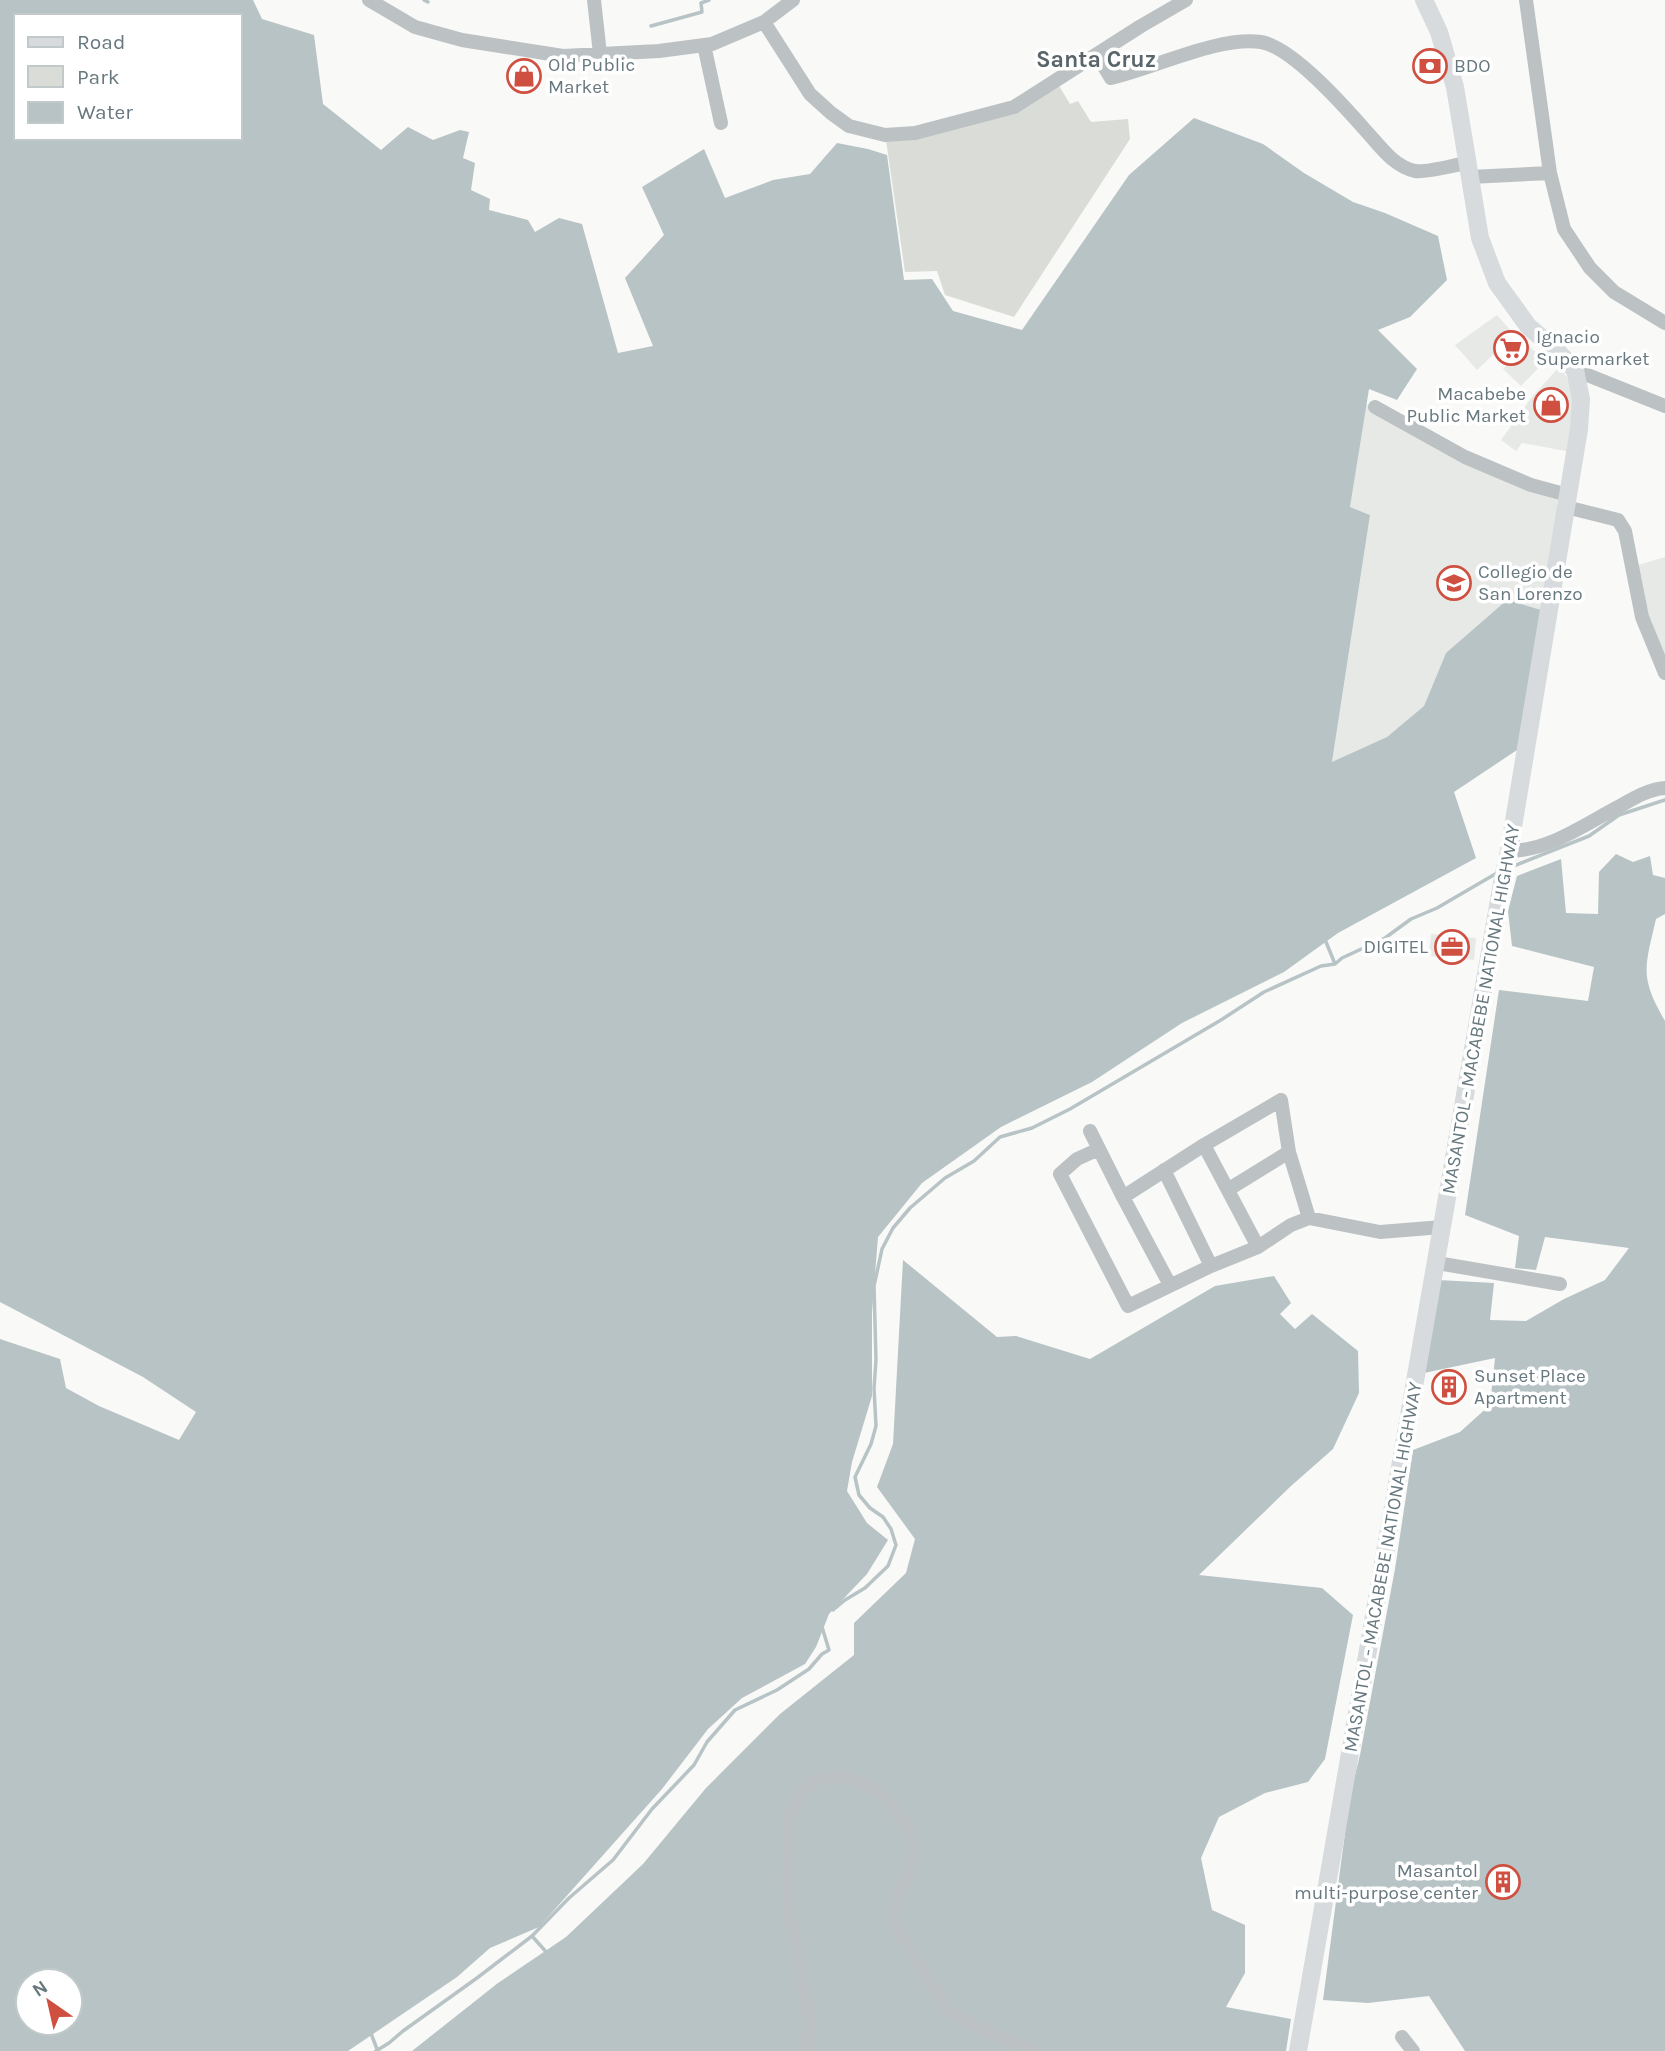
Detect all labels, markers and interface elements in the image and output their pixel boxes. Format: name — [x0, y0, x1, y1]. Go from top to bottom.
legend — [14, 14, 242, 140]
text: Road — [77, 30, 125, 54]
district label: Santa Cruz — [1036, 46, 1156, 73]
bank icon: BDO — [1411, 47, 1449, 85]
place label: Old Public Market — [548, 54, 635, 98]
place label: BDO — [1454, 55, 1491, 77]
shop icon: Old Public Market — [505, 57, 543, 95]
text: Park — [77, 65, 120, 89]
text: Water — [77, 100, 133, 124]
place label: Ignacio Supermarket — [1536, 326, 1649, 370]
supermarket icon: Ignacio Supermarket — [1492, 329, 1530, 367]
place label: Macabebe Public Market — [1406, 383, 1526, 427]
shop icon: Macabebe Public Market — [1532, 386, 1570, 424]
place label: Collegio de San Lorenzo — [1478, 561, 1583, 605]
school or university icon: Collegio de San Lorenzo — [1435, 564, 1473, 602]
street label: MASANTOL - MACABEBE NATIONAL HIGHWAY — [1438, 822, 1525, 1196]
office icon: DIGITEL — [1433, 928, 1471, 966]
place label: DIGITEL — [1364, 936, 1428, 958]
place label: Sunset Place Apartment — [1474, 1365, 1586, 1409]
building icon: Sunset Place Apartment — [1430, 1368, 1468, 1406]
street label: MASANTOL - MACABEBE NATIONAL HIGHWAY — [1340, 1380, 1427, 1754]
place label: Masantol multi-purpose center — [1294, 1860, 1478, 1904]
building icon: Masantol multi-purpose center — [1484, 1863, 1522, 1901]
north arrow — [14, 1967, 84, 2037]
text: N — [28, 1976, 52, 2002]

